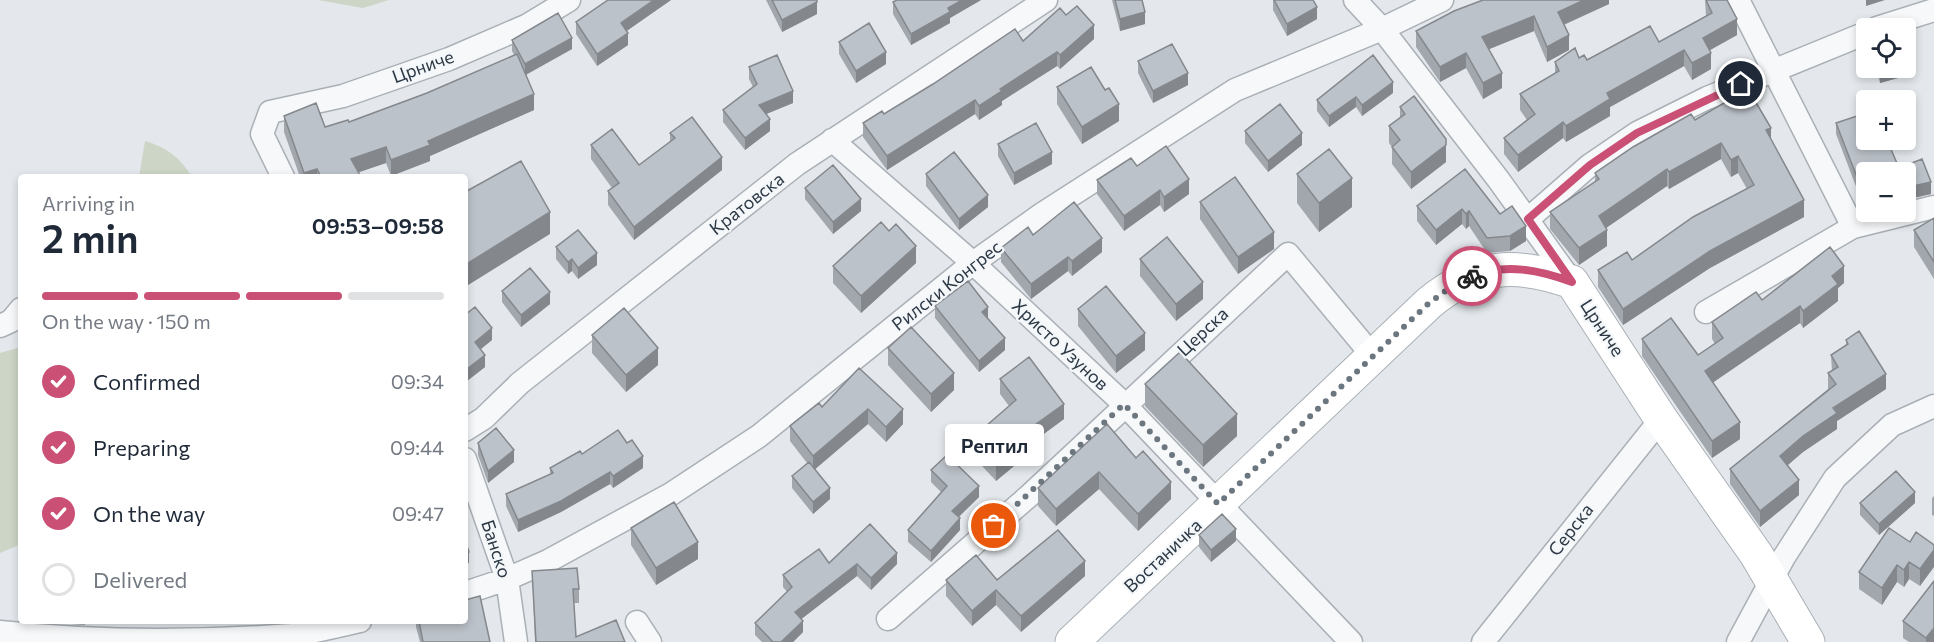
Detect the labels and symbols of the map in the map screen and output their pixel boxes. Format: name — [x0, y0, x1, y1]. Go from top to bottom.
street label: Црниче — [389, 45, 456, 87]
pin — [1715, 58, 1766, 109]
street label: Кратовска — [705, 167, 788, 239]
street label: Рилски Конгрес — [887, 235, 1006, 335]
courier — [1442, 246, 1502, 306]
street label: Христо Узунов — [1008, 294, 1113, 395]
street label: Црниче — [1576, 295, 1629, 360]
street label: Церска — [1172, 302, 1232, 360]
callout: Рептил — [944, 424, 1044, 466]
street label: Серска — [1543, 499, 1597, 560]
pin — [968, 500, 1019, 551]
street label: Востаничка — [1119, 514, 1206, 597]
street label: Банско — [477, 517, 517, 581]

